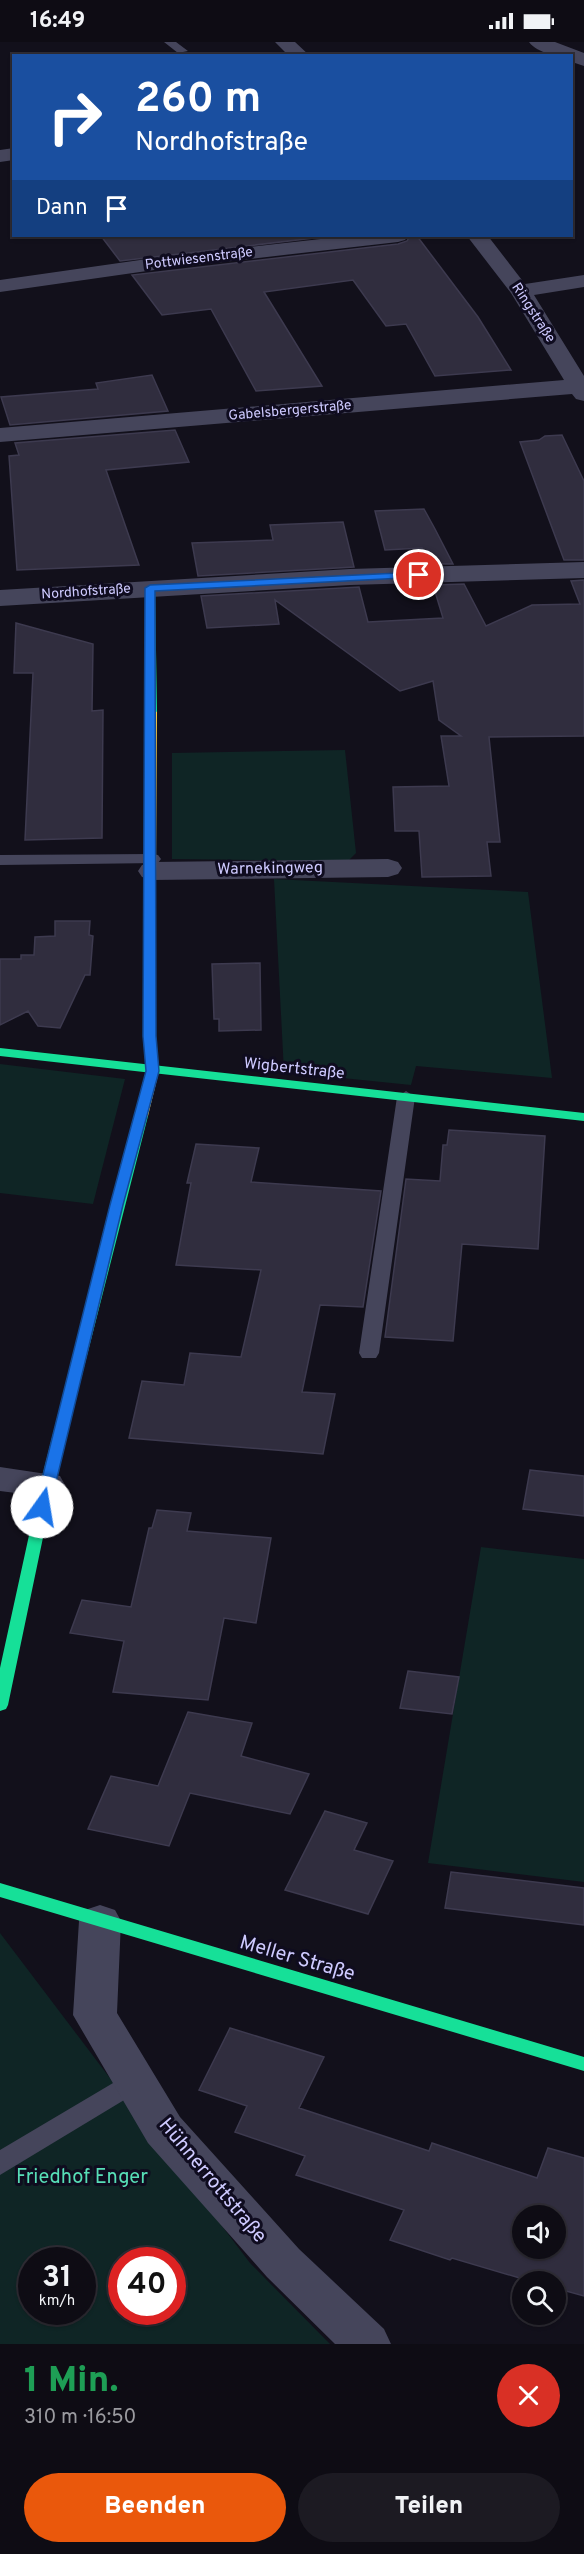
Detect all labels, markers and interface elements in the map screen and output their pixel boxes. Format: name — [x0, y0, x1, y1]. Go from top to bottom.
text: 16:49 — [30, 8, 85, 35]
text: 260 m — [135, 74, 261, 127]
icon: right — [36, 78, 114, 156]
text: Nordhofstraße — [135, 126, 308, 160]
icon: arrive — [100, 192, 133, 225]
text: Dann — [36, 195, 88, 222]
street label: Pottwiesenstraße — [144, 244, 254, 274]
street label: Ringstraße — [507, 280, 559, 346]
street label: Gabelsbergerstraße — [228, 397, 352, 425]
pin — [393, 549, 444, 600]
icon: arrive — [402, 558, 435, 591]
street label: Nordhofstraße — [41, 580, 131, 604]
street label: Warnekingweg — [217, 858, 323, 880]
street label: Wigbertstraße — [243, 1054, 345, 1084]
position arrow — [10, 1475, 74, 1539]
street label: Meller Straße — [236, 1930, 358, 1988]
street label: Hühnerrottstraße — [152, 2113, 272, 2249]
park label: Friedhof Enger — [16, 2165, 148, 2191]
map controls — [512, 2205, 566, 2325]
button: sound — [512, 2205, 566, 2259]
speed limit sign: 40 — [108, 2247, 186, 2325]
text: 31 — [42, 2260, 72, 2297]
button: search — [512, 2271, 566, 2325]
text: km/h — [39, 2292, 75, 2311]
text: 1 Min. — [24, 2359, 119, 2405]
button: close — [497, 2364, 560, 2427]
text: 310 m · 16:50 — [24, 2405, 136, 2431]
button: Beenden — [24, 2473, 286, 2542]
button: Teilen — [298, 2473, 560, 2542]

